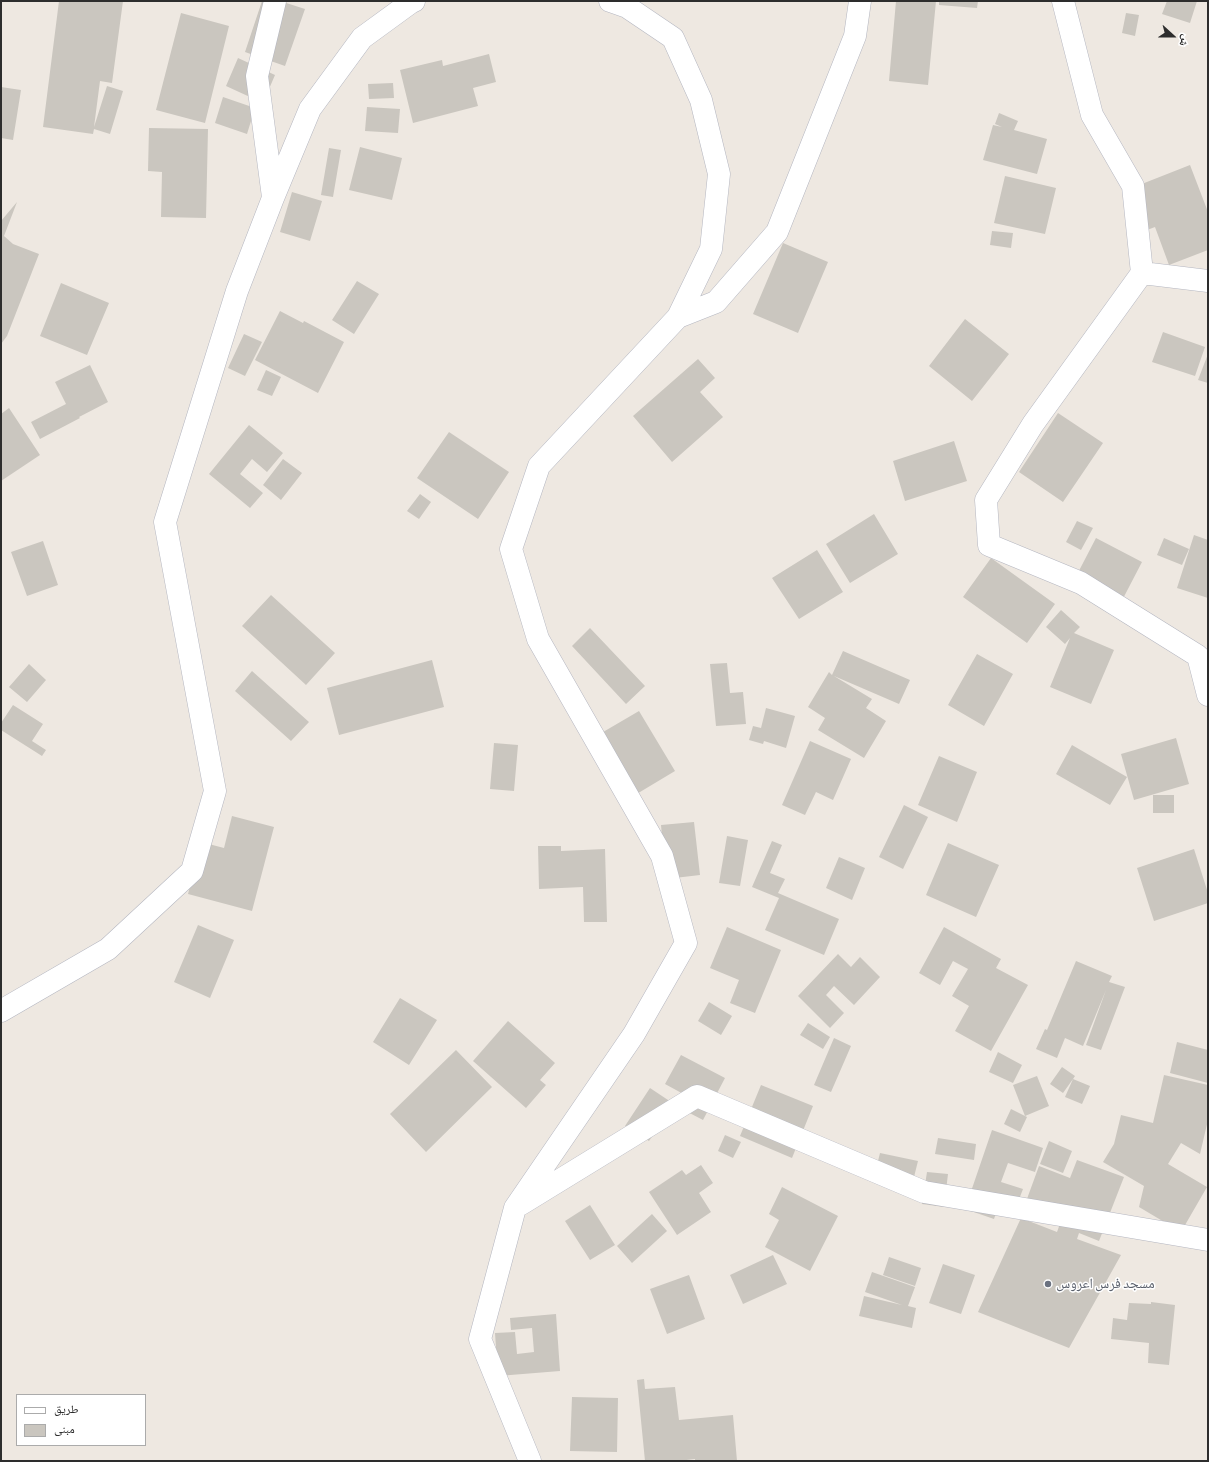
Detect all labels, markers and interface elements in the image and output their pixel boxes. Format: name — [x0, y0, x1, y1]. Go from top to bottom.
north arrow — [1153, 16, 1193, 56]
text: ش — [1177, 33, 1192, 48]
place label: مسجد فرس اعروس — [1056, 1276, 1155, 1292]
marker: مسجد فرس اعروس — [1043, 1279, 1053, 1289]
legend — [16, 1394, 146, 1446]
text: طريق — [54, 1403, 79, 1415]
text: مبنى — [54, 1423, 75, 1435]

